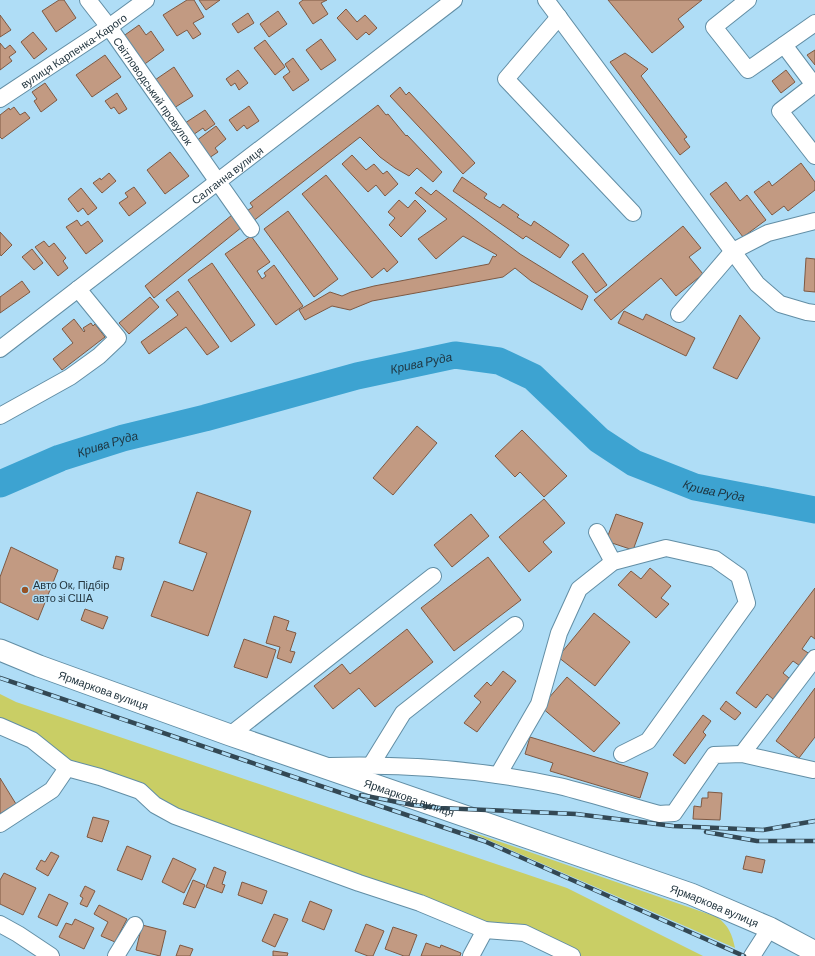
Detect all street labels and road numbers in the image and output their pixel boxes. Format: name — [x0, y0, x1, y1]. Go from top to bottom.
street label: вулиця Карпенка-Карого — [18, 10, 129, 90]
street label: Світловодський провулок — [111, 34, 196, 147]
street label: Салганна вулиця — [188, 143, 265, 206]
street label: Ярмаркова вулиця — [57, 667, 151, 712]
street label: Ярмаркова вулиця — [362, 775, 456, 818]
street label: Ярмаркова вулиця — [669, 881, 761, 929]

